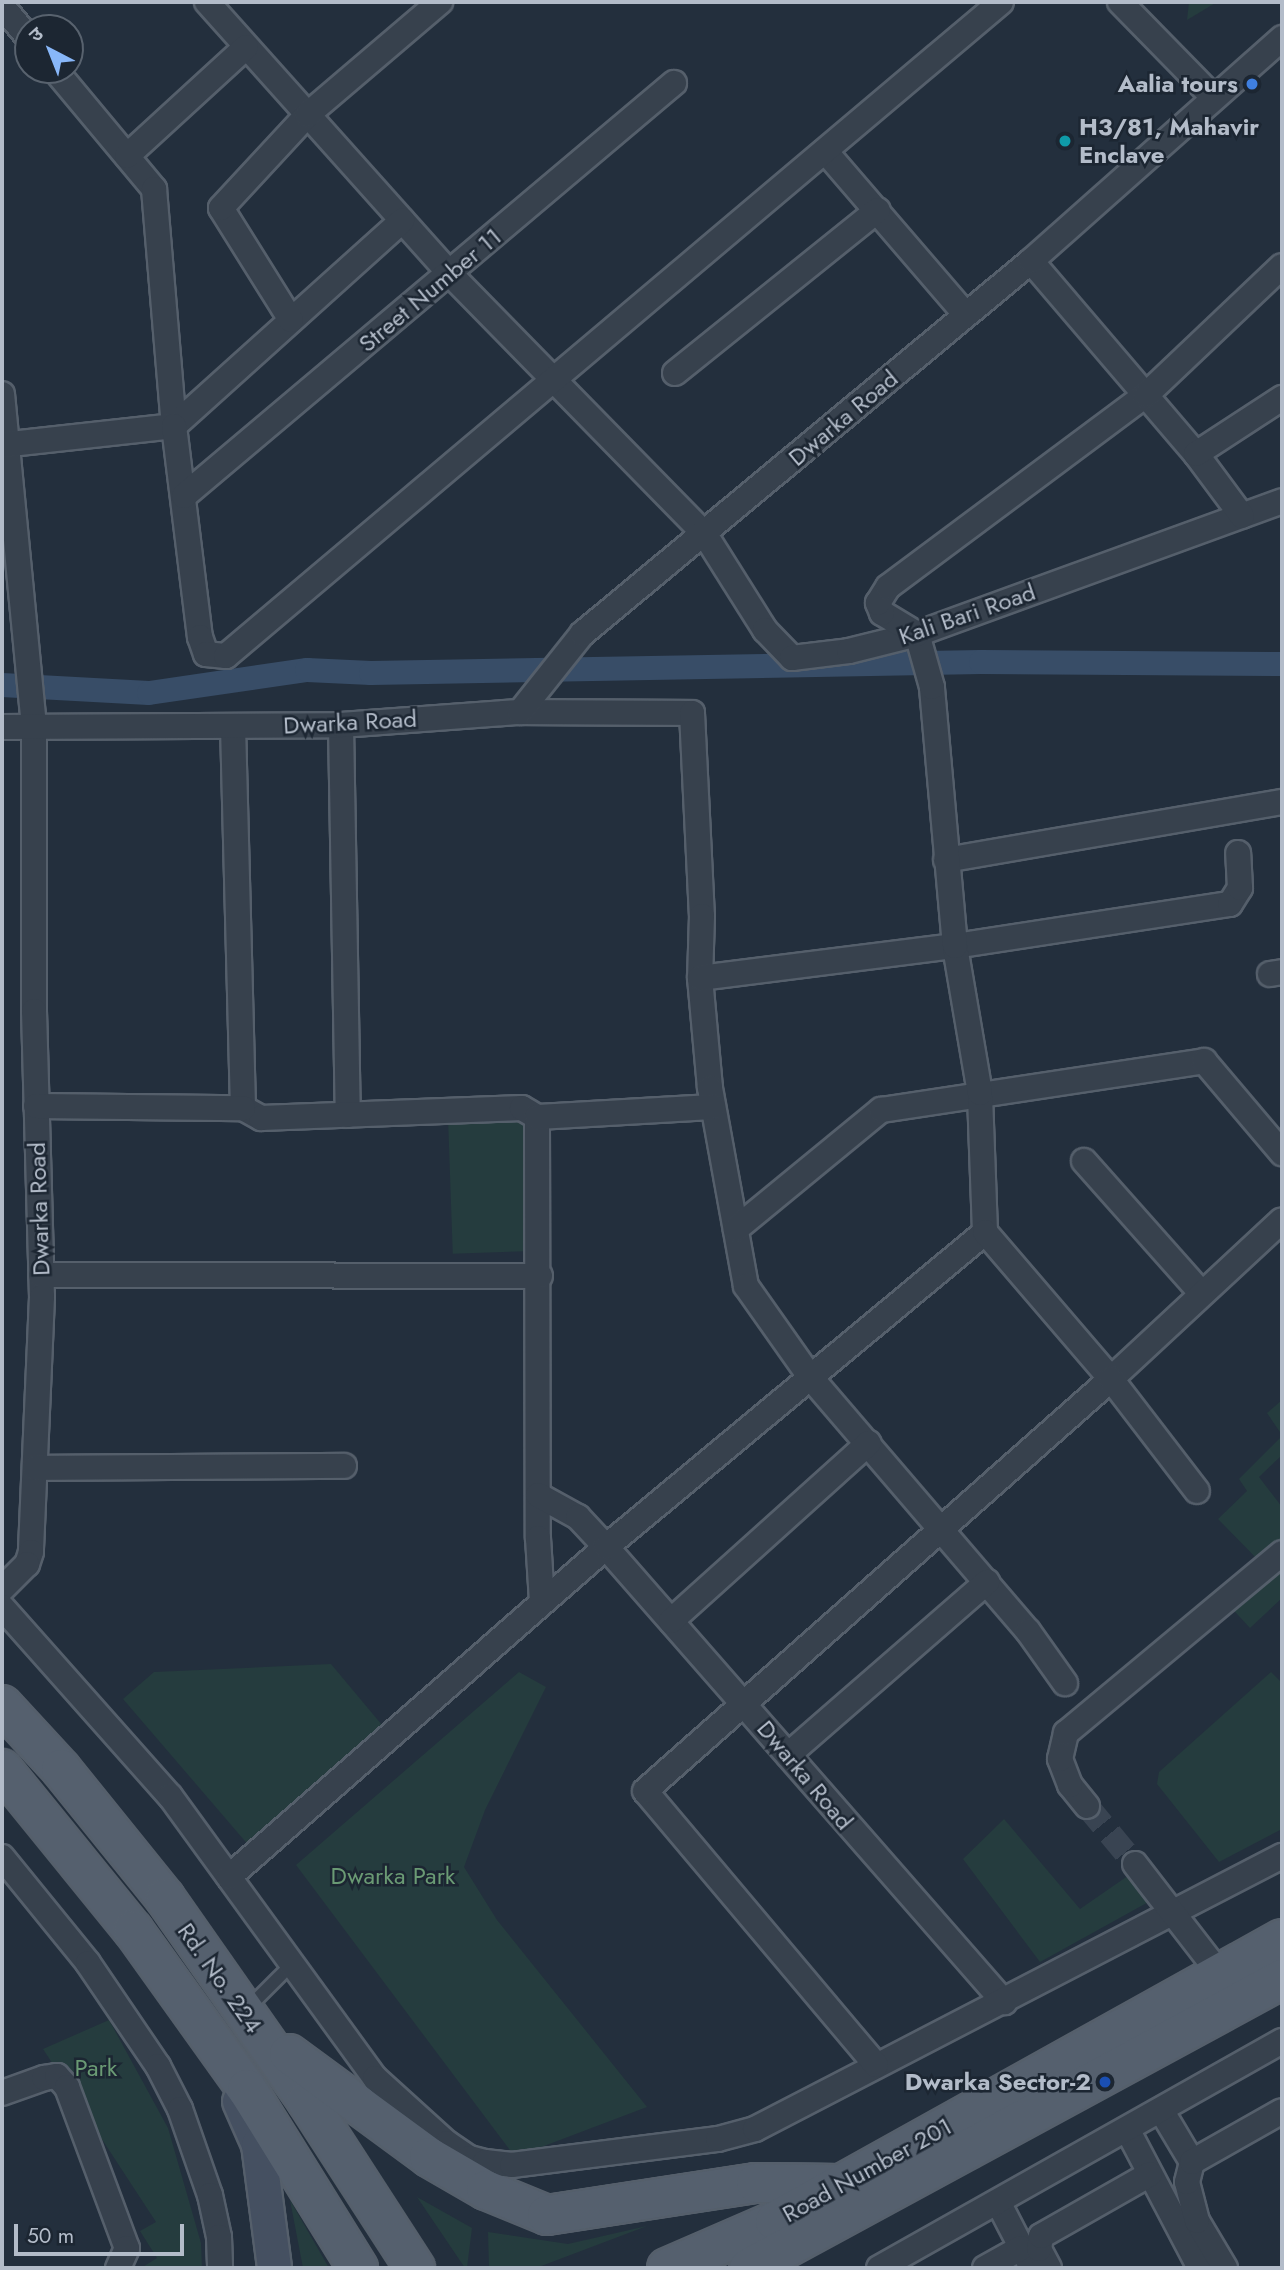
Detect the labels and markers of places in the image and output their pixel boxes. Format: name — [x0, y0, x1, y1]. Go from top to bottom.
place label: Aalia tours — [1118, 70, 1238, 98]
marker: Aalia tours — [1244, 76, 1260, 92]
place label: H3/81, Mahavir Enclave — [1079, 113, 1259, 169]
marker: H3/81, Mahavir Enclave — [1057, 133, 1073, 149]
place label: Dwarka Sector-2 — [905, 2068, 1091, 2096]
marker: Dwarka Sector-2 — [1097, 2074, 1113, 2090]

